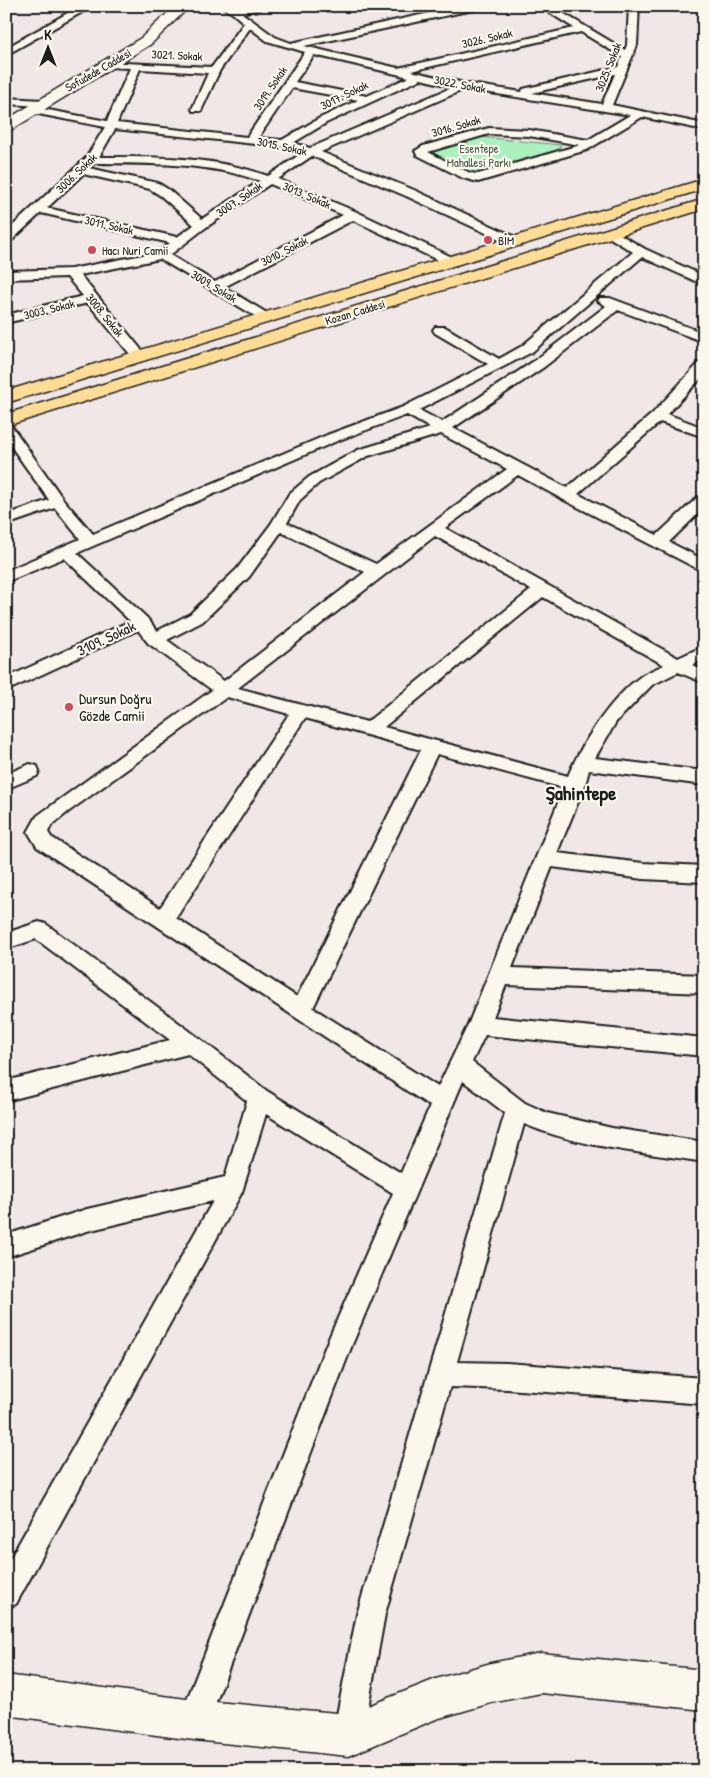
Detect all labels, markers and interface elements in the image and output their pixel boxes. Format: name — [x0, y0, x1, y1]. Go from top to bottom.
north arrow — [22, 22, 72, 72]
street label: 3026. Sokak — [460, 24, 514, 52]
text: K — [44, 25, 52, 44]
street label: 3025. Sokak — [590, 40, 626, 94]
street label: Sofudede Caddesi — [62, 44, 134, 96]
street label: 3021. Sokak — [151, 45, 203, 65]
street label: 3019. Sokak — [249, 63, 291, 113]
street label: 3022. Sokak — [433, 71, 487, 97]
street label: 3017. Sokak — [317, 76, 371, 114]
street label: 3016. Sokak — [430, 111, 483, 141]
street label: 3015. Sokak — [256, 132, 308, 160]
park label: Esentepe Mahallesi Parkı — [447, 140, 511, 171]
street label: 3006. Sokak — [52, 149, 100, 197]
street label: 3007. Sokak — [213, 177, 265, 221]
street label: 3013. Sokak — [280, 177, 334, 213]
street label: 3011. Sokak — [83, 211, 135, 239]
street label: 3010. Sokak — [257, 232, 311, 270]
place label: BİM — [498, 232, 514, 249]
marker: BİM — [482, 234, 494, 246]
place label: Hacı Nuri Camii — [102, 242, 169, 259]
marker: Hacı Nuri Camii — [86, 244, 98, 256]
street label: 3009. Sokak — [188, 266, 240, 306]
street label: 3008. Sokak — [82, 290, 128, 340]
street label: 3003. Sokak — [22, 294, 76, 324]
street label: Kozan Caddesi — [323, 295, 387, 329]
street label: 3109. Sokak — [73, 615, 139, 661]
place label: Dursun Doğru Gözde Camii — [79, 688, 152, 726]
marker: Dursun Doğru Gözde Camii — [63, 701, 75, 713]
district label: Şahintepe — [546, 779, 616, 807]

